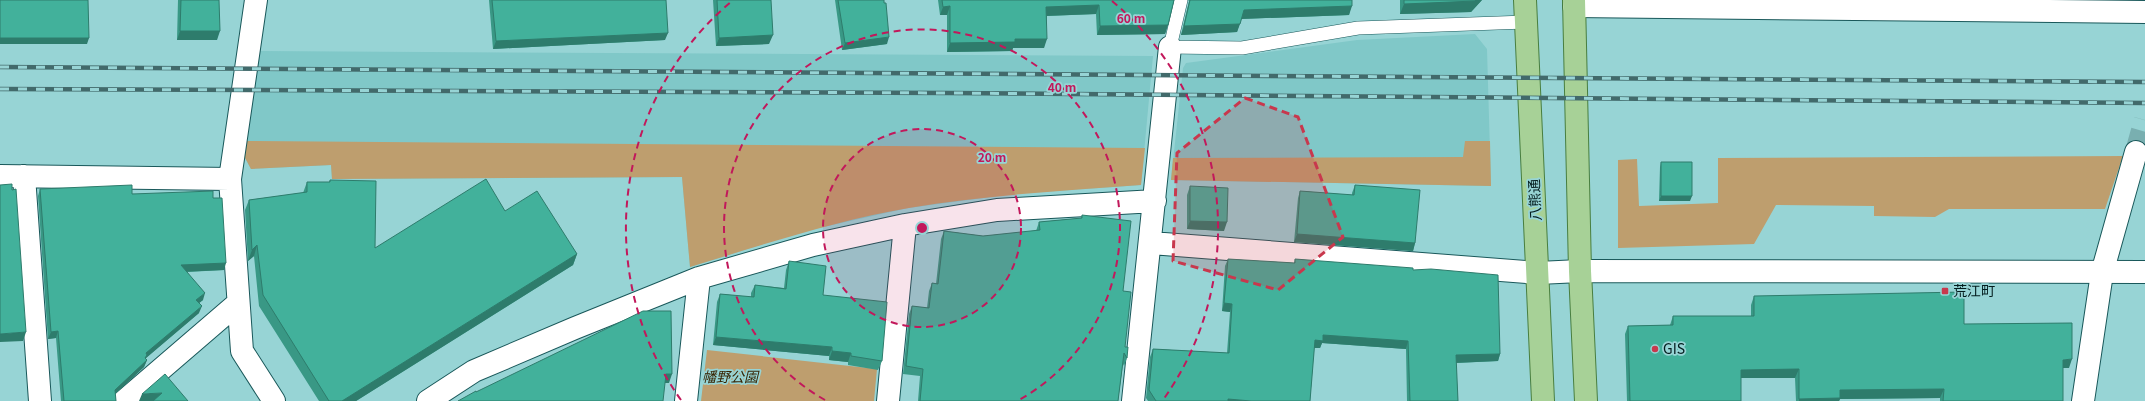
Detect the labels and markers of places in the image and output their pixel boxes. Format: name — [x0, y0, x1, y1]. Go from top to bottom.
centre of rings — [915, 221, 929, 235]
place label: 荒江町 — [1953, 280, 1995, 300]
marker: 荒江町 — [1940, 286, 1950, 296]
place label: GIS — [1663, 338, 1685, 358]
marker: GIS — [1650, 344, 1660, 354]

